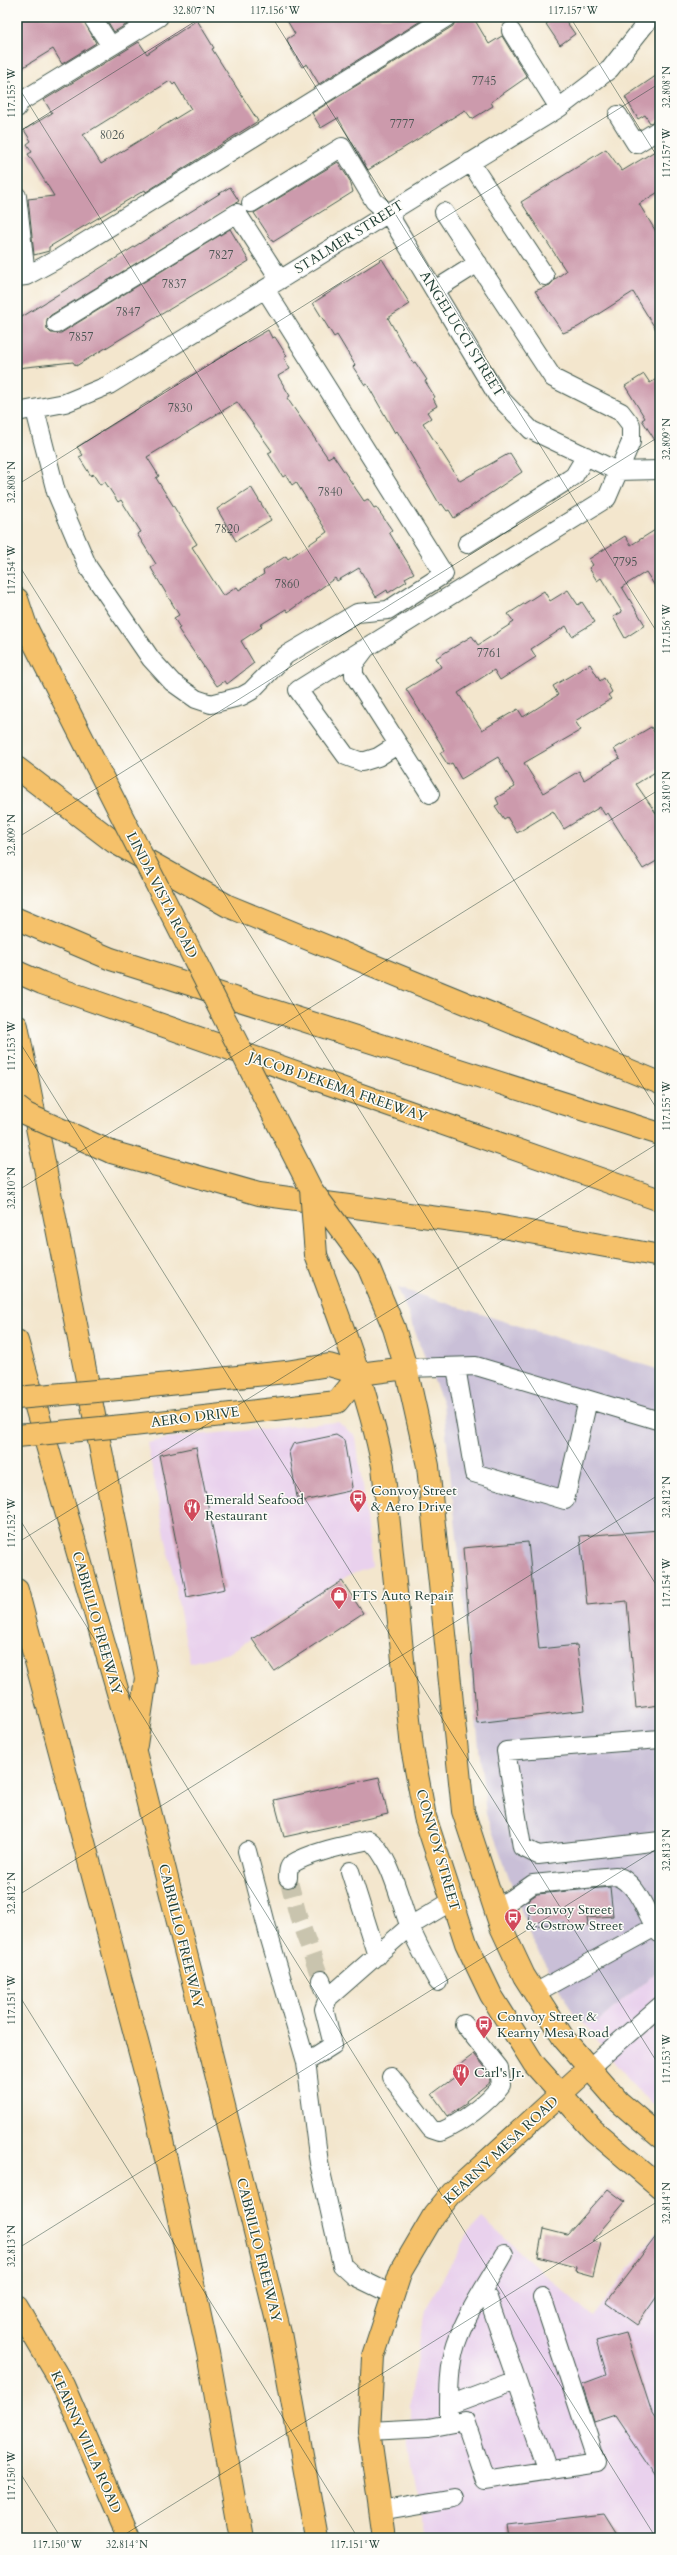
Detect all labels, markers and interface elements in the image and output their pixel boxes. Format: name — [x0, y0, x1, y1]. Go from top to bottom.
text: 32.807°N — [173, 4, 215, 18]
text: 117.156°W — [250, 4, 301, 18]
text: 117.157°W — [548, 4, 599, 18]
text: 32.808°N — [660, 66, 674, 108]
text: 117.155°W — [5, 67, 19, 118]
house number: 7745 — [472, 73, 496, 89]
house number: 7777 — [390, 116, 414, 132]
house number: 8026 — [100, 127, 124, 143]
text: 117.157°W — [660, 127, 674, 178]
street label: STALMER STREET — [291, 196, 407, 278]
house number: 7827 — [209, 247, 233, 263]
street label: ANGELUCCI STREET — [415, 267, 509, 401]
house number: 7837 — [162, 276, 186, 292]
house number: 7847 — [116, 304, 140, 320]
house number: 7857 — [69, 329, 93, 345]
house number: 7830 — [168, 400, 192, 416]
text: 32.809°N — [660, 418, 674, 460]
text: 32.808°N — [5, 461, 19, 503]
house number: 7840 — [318, 484, 342, 500]
house number: 7820 — [215, 521, 239, 537]
text: 117.154°W — [5, 544, 19, 595]
house number: 7795 — [613, 554, 637, 570]
house number: 7860 — [275, 576, 299, 592]
text: 117.156°W — [660, 603, 674, 654]
house number: 7761 — [477, 645, 501, 661]
text: 32.810°N — [660, 771, 674, 813]
text: 32.809°N — [5, 814, 19, 856]
street label: LINDA VISTA ROAD — [122, 829, 202, 961]
text: 117.153°W — [5, 1020, 19, 1071]
street label: JACOB DEKEMA FREEWAY — [244, 1047, 430, 1127]
text: 117.155°W — [660, 1080, 674, 1131]
text: 32.810°N — [5, 1167, 19, 1209]
street label: AERO DRIVE — [150, 1402, 241, 1432]
text: 32.812°N — [660, 1476, 674, 1518]
place label: Convoy Street & Aero Drive — [371, 1481, 457, 1516]
bus stop icon: Convoy Street & Aero Drive — [348, 1488, 368, 1513]
place label: Emerald Seafood Restaurant — [205, 1490, 305, 1525]
text: 117.152°W — [5, 1497, 19, 1548]
restaurant icon: Emerald Seafood Restaurant — [182, 1497, 202, 1522]
street label: CABRILLO FREEWAY — [67, 1549, 127, 1697]
text: 117.154°W — [660, 1557, 674, 1608]
shop icon: FTS Auto Repair — [329, 1585, 349, 1610]
place label: FTS Auto Repair — [352, 1586, 454, 1605]
street label: CONVOY STREET — [412, 1787, 464, 1913]
text: 32.813°N — [660, 1829, 674, 1871]
street label: CABRILLO FREEWAY — [154, 1862, 208, 2011]
text: 32.812°N — [5, 1872, 19, 1914]
place label: Convoy Street & Ostrow Street — [526, 1900, 623, 1935]
bus stop icon: Convoy Street & Ostrow Street — [503, 1907, 523, 1932]
text: 117.151°W — [5, 1974, 19, 2025]
place label: Convoy Street & Kearny Mesa Road — [497, 2007, 609, 2042]
bus stop icon: Convoy Street & Kearny Mesa Road — [474, 2014, 494, 2039]
text: 117.153°W — [660, 2033, 674, 2084]
restaurant icon: Carl's Jr. — [451, 2062, 471, 2087]
place label: Carl's Jr. — [474, 2063, 524, 2082]
street label: KEARNY MESA ROAD — [439, 2092, 563, 2208]
street label: CABRILLO FREEWAY — [232, 2176, 286, 2325]
text: 32.814°N — [660, 2182, 674, 2224]
text: 32.813°N — [5, 2225, 19, 2267]
street label: KEARNY VILLA ROAD — [46, 2368, 126, 2516]
text: 117.150°W — [5, 2450, 19, 2501]
text: 117.150°W — [32, 2538, 83, 2552]
text: 32.814°N — [106, 2538, 148, 2552]
text: 117.151°W — [330, 2538, 381, 2552]

